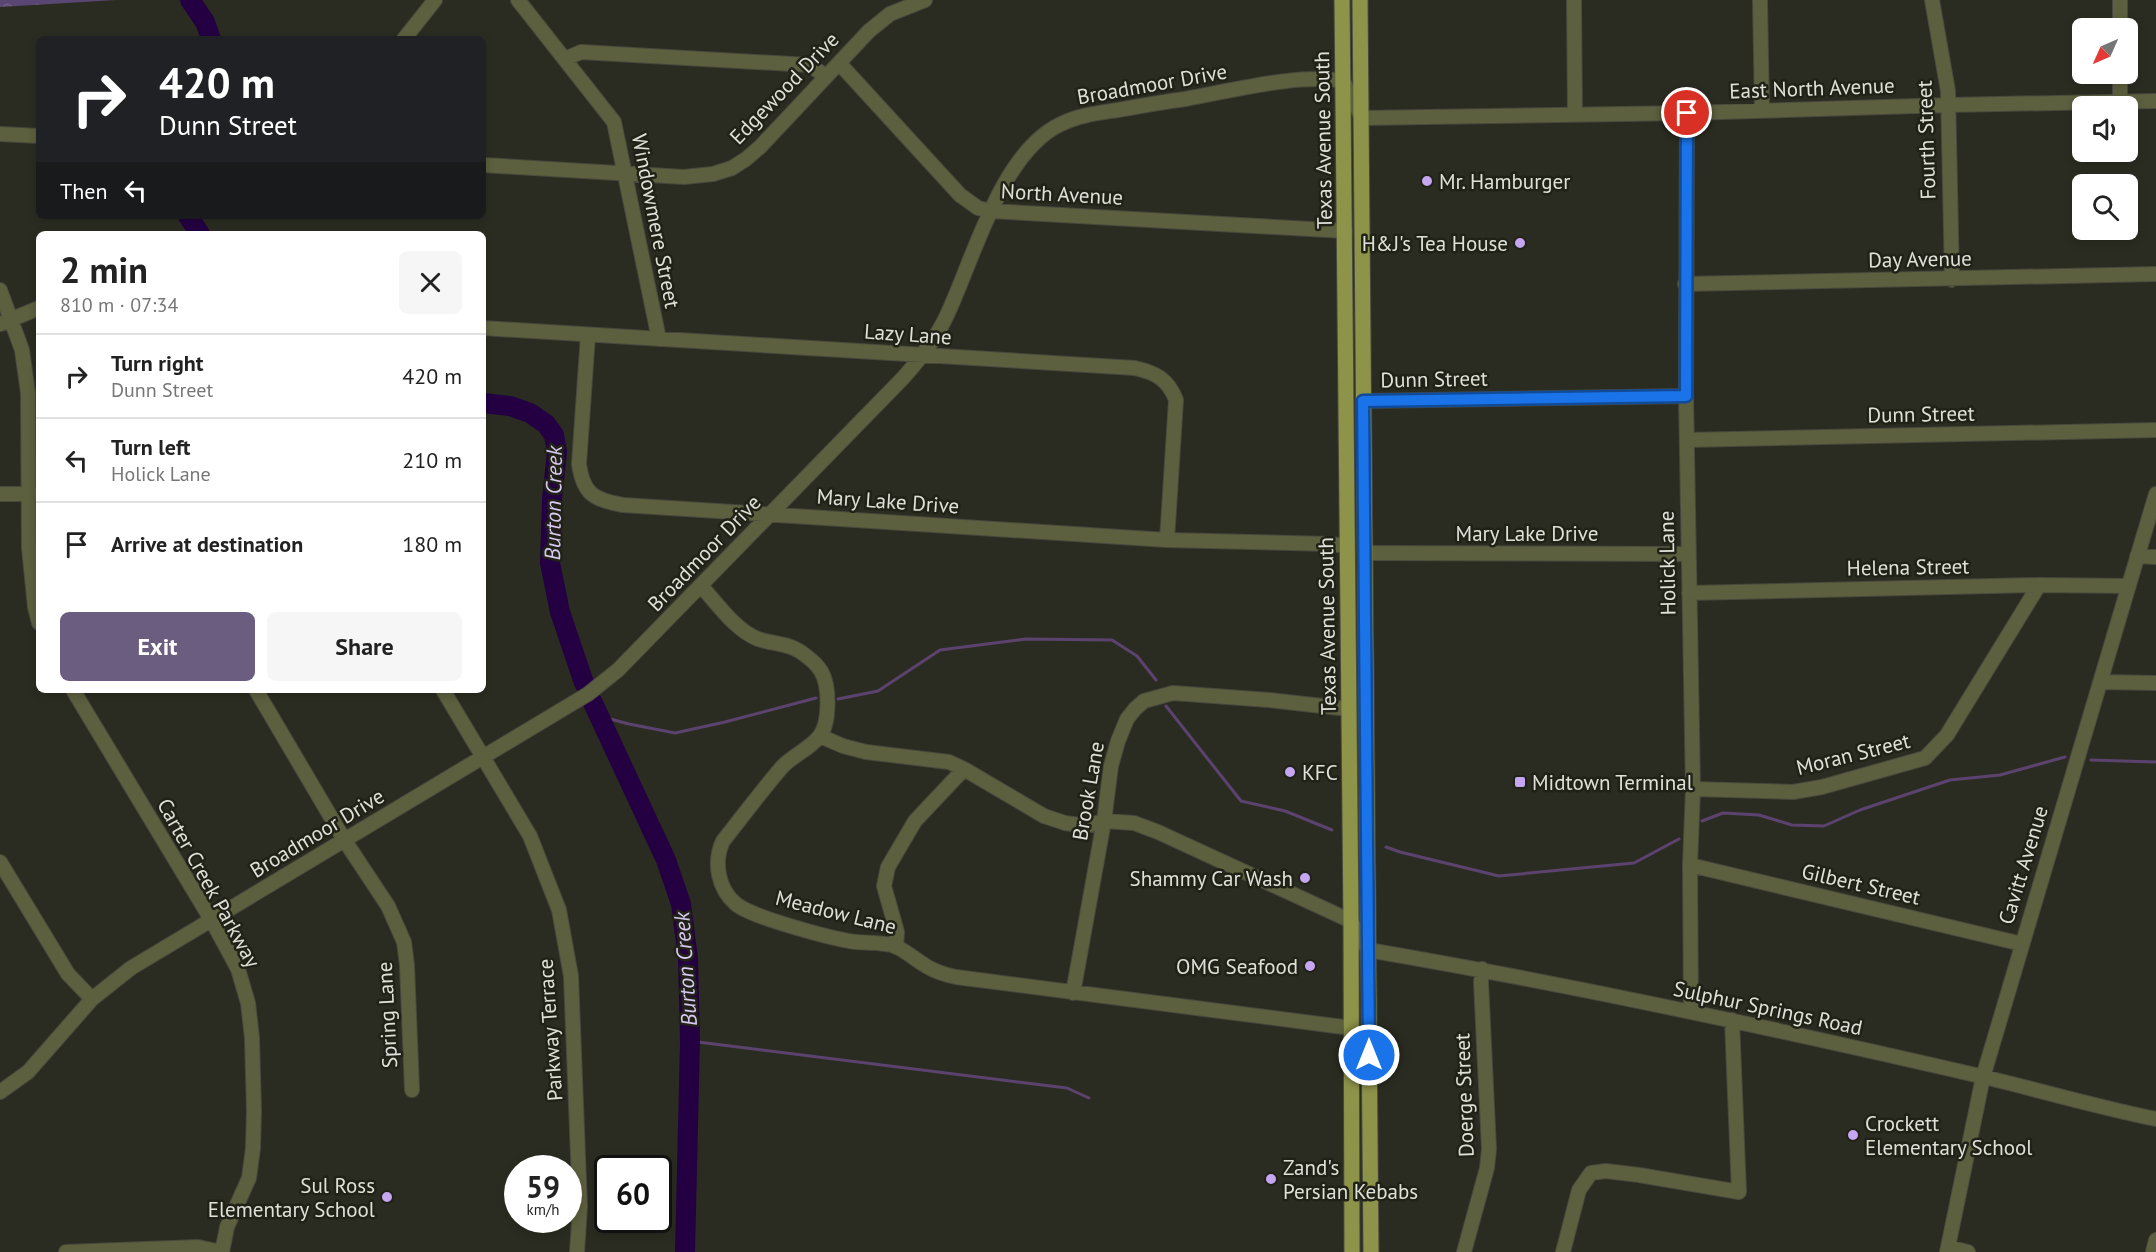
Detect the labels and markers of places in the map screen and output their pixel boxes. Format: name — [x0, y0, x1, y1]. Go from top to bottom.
pin — [1661, 87, 1712, 138]
place label: Mr. Hamburger — [1439, 168, 1570, 195]
marker: Mr. Hamburger — [1420, 174, 1434, 188]
place label: H&J's Tea House — [1362, 230, 1508, 257]
marker: H&J's Tea House — [1513, 236, 1527, 250]
place label: KFC — [1302, 759, 1338, 786]
marker: KFC — [1283, 765, 1297, 779]
place label: Midtown Terminal — [1532, 769, 1693, 796]
marker: Midtown Terminal — [1513, 775, 1527, 789]
place label: Shammy Car Wash — [1130, 865, 1293, 892]
marker: Shammy Car Wash — [1298, 871, 1312, 885]
place label: OMG Seafood — [1176, 953, 1298, 980]
marker: OMG Seafood — [1303, 959, 1317, 973]
place label: Crockett Elementary School — [1865, 1110, 2032, 1161]
marker: Crockett Elementary School — [1846, 1128, 1860, 1142]
place label: Zand's Persian Kebabs — [1283, 1154, 1418, 1205]
place label: Sul Ross Elementary School — [208, 1172, 375, 1223]
marker: Zand's Persian Kebabs — [1264, 1172, 1278, 1186]
marker: Sul Ross Elementary School — [380, 1190, 394, 1204]

